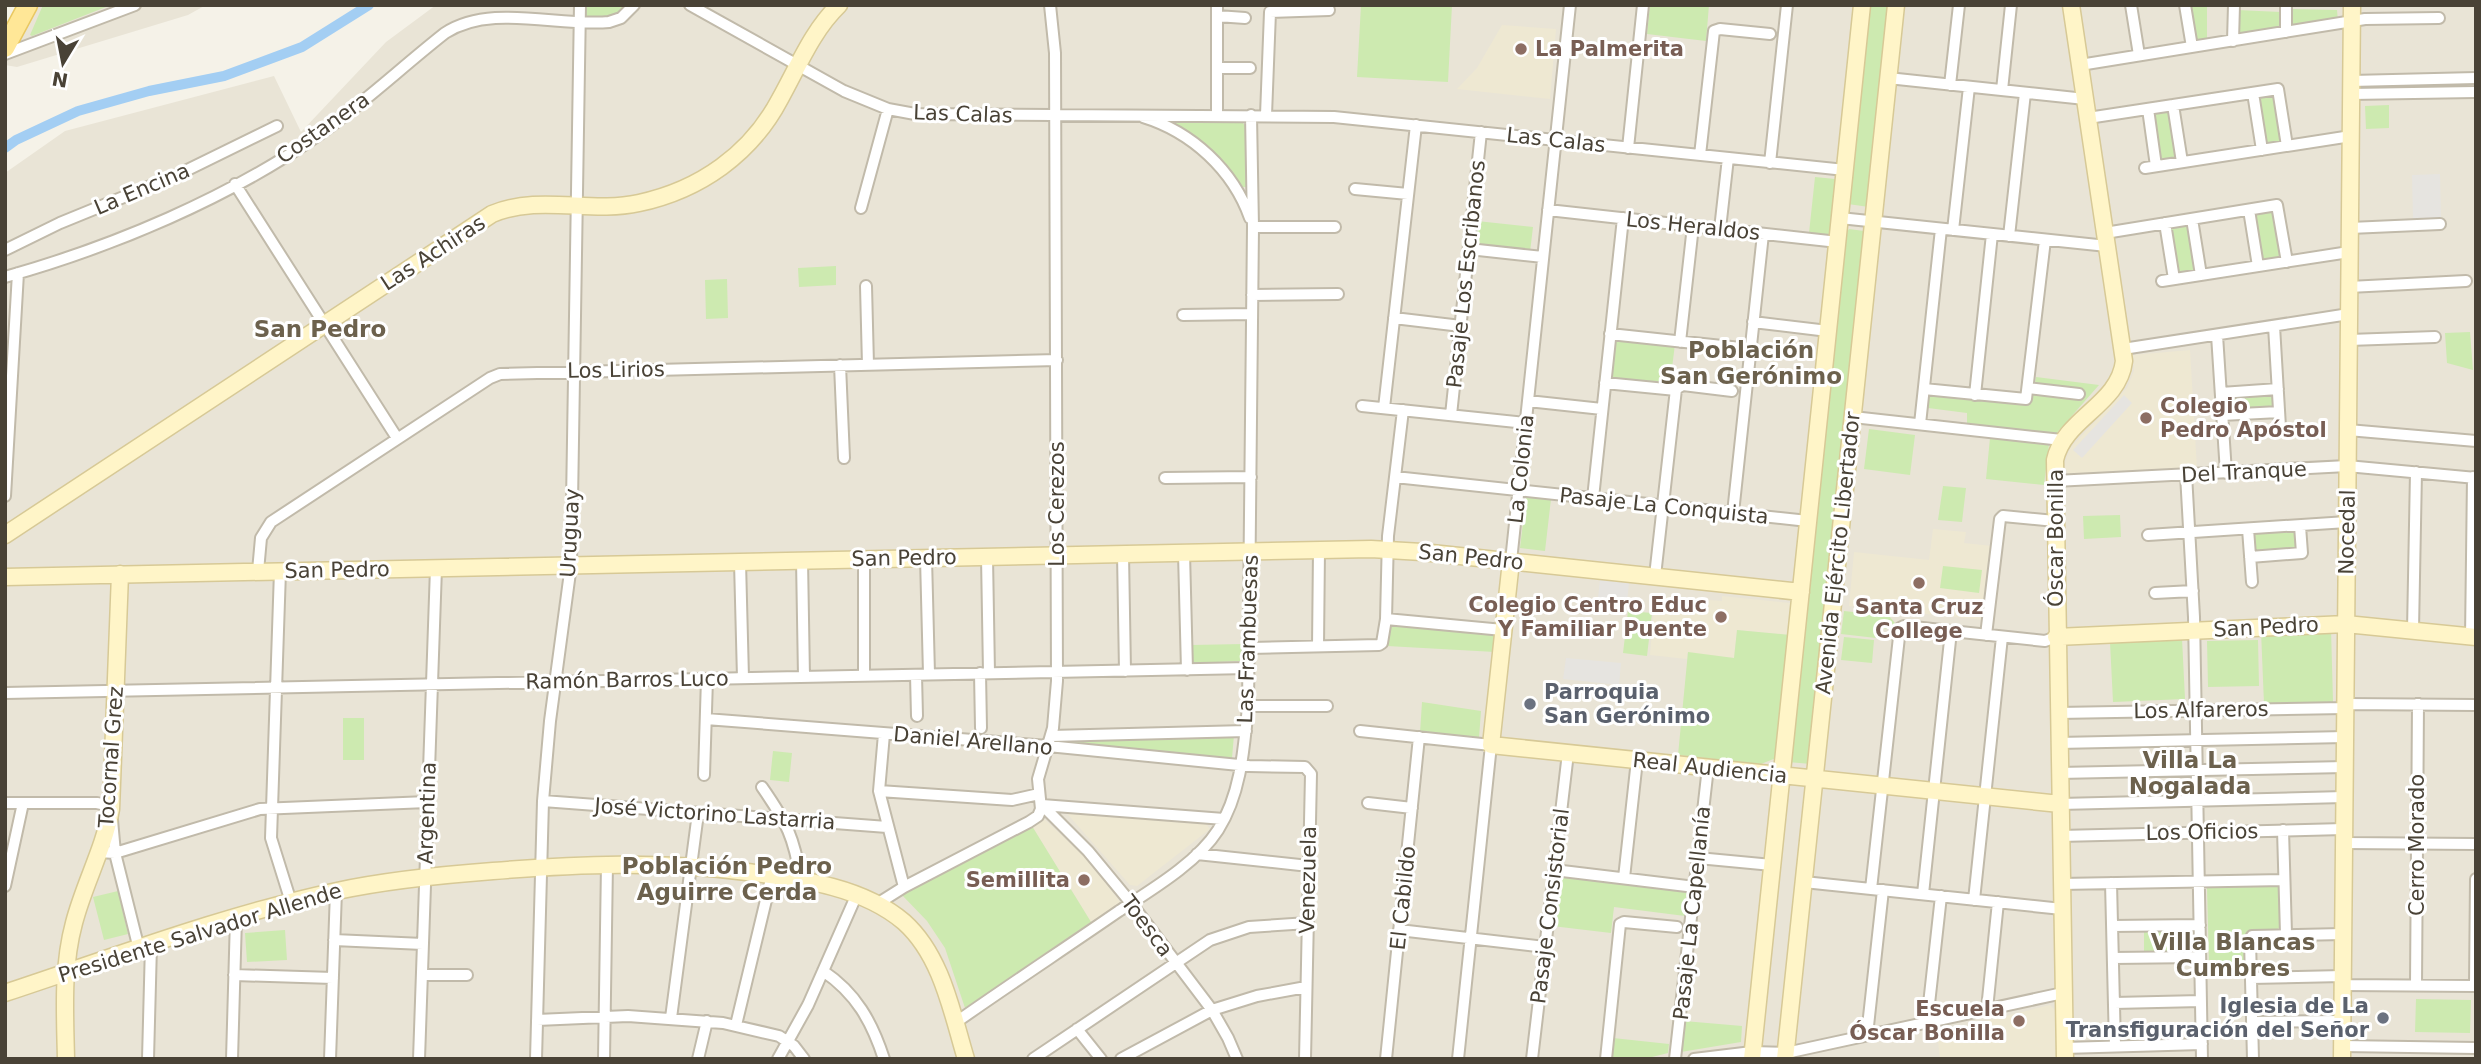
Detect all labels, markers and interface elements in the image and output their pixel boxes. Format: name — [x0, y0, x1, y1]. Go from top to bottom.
north arrow — [28, 28, 98, 98]
place label: La Palmerita — [1535, 37, 1684, 61]
marker: La Palmerita — [1513, 41, 1529, 57]
text: N — [50, 68, 70, 92]
street label: Costanera — [272, 87, 374, 169]
street label: Las Calas — [913, 100, 1013, 128]
street label: Las Calas — [1505, 123, 1607, 157]
street label: La Encina — [91, 158, 193, 220]
street label: Pasaje Los Escribanos — [1442, 159, 1490, 389]
street label: Los Heraldos — [1625, 207, 1761, 245]
street label: Las Achiras — [376, 210, 490, 296]
district label: San Pedro — [254, 316, 386, 342]
district label: Población San Gerónimo — [1660, 337, 1842, 389]
street label: Los Lirios — [567, 357, 665, 383]
place label: Colegio Pedro Apóstol — [2160, 394, 2327, 442]
street label: Avenida Ejército Libertador — [1811, 410, 1865, 696]
marker: Colegio Pedro Apóstol — [2138, 410, 2154, 426]
street label: La Colonia — [1503, 413, 1539, 525]
street label: Los Cerezos — [1045, 441, 1069, 567]
street label: Del Tranque — [2181, 457, 2307, 487]
street label: Óscar Bonilla — [2043, 469, 2068, 607]
street label: Pasaje La Conquista — [1558, 483, 1770, 529]
street label: Uruguay — [556, 488, 584, 578]
street label: Nocedal — [2334, 489, 2360, 575]
street label: San Pedro — [1417, 540, 1525, 574]
street label: San Pedro — [851, 545, 957, 571]
street label: Las Frambuesas — [1233, 554, 1263, 724]
street label: San Pedro — [284, 557, 390, 583]
marker: Santa Cruz College — [1911, 575, 1927, 591]
place label: Colegio Centro Educ Y Familiar Puente — [1468, 593, 1707, 641]
place label: Santa Cruz College — [1855, 595, 1983, 643]
marker: Colegio Centro Educ Y Familiar Puente — [1713, 609, 1729, 625]
street label: San Pedro — [2213, 612, 2319, 642]
street label: Ramón Barros Luco — [525, 666, 729, 694]
place label: Parroquia San Gerónimo — [1544, 680, 1710, 728]
street label: Tocornal Grez — [94, 685, 128, 830]
marker: Parroquia San Gerónimo — [1522, 696, 1538, 712]
street label: Los Alfareros — [2133, 697, 2269, 723]
street label: Daniel Arellano — [892, 722, 1054, 760]
district label: Villa La Nogalada — [2129, 747, 2251, 799]
street label: Real Audiencia — [1632, 748, 1788, 788]
street label: Argentina — [413, 761, 441, 865]
street label: Cerro Morado — [2405, 774, 2429, 916]
street label: José Victorino Lastarria — [592, 793, 836, 834]
street label: Pasaje La Capellanía — [1669, 805, 1715, 1021]
street label: Pasaje Consistorial — [1526, 807, 1574, 1005]
street label: Los Oficios — [2145, 819, 2259, 845]
street label: Venezuela — [1295, 826, 1321, 934]
street label: El Cabildo — [1386, 845, 1420, 951]
district label: Población Pedro Aguirre Cerda — [622, 853, 832, 905]
place label: Semillita — [966, 868, 1070, 892]
marker: Semillita — [1076, 872, 1092, 888]
street label: Presidente Salvador Allende — [55, 878, 345, 988]
street label: Toesca — [1116, 890, 1178, 961]
district label: Villa Blancas Cumbres — [2151, 929, 2315, 981]
place label: Iglesia de La Transfiguración del Señor — [2066, 994, 2370, 1042]
place label: Escuela Óscar Bonilla — [1849, 997, 2005, 1045]
marker: Iglesia de La Transfiguración del Señor — [2375, 1010, 2391, 1026]
marker: Escuela Óscar Bonilla — [2011, 1013, 2027, 1029]

